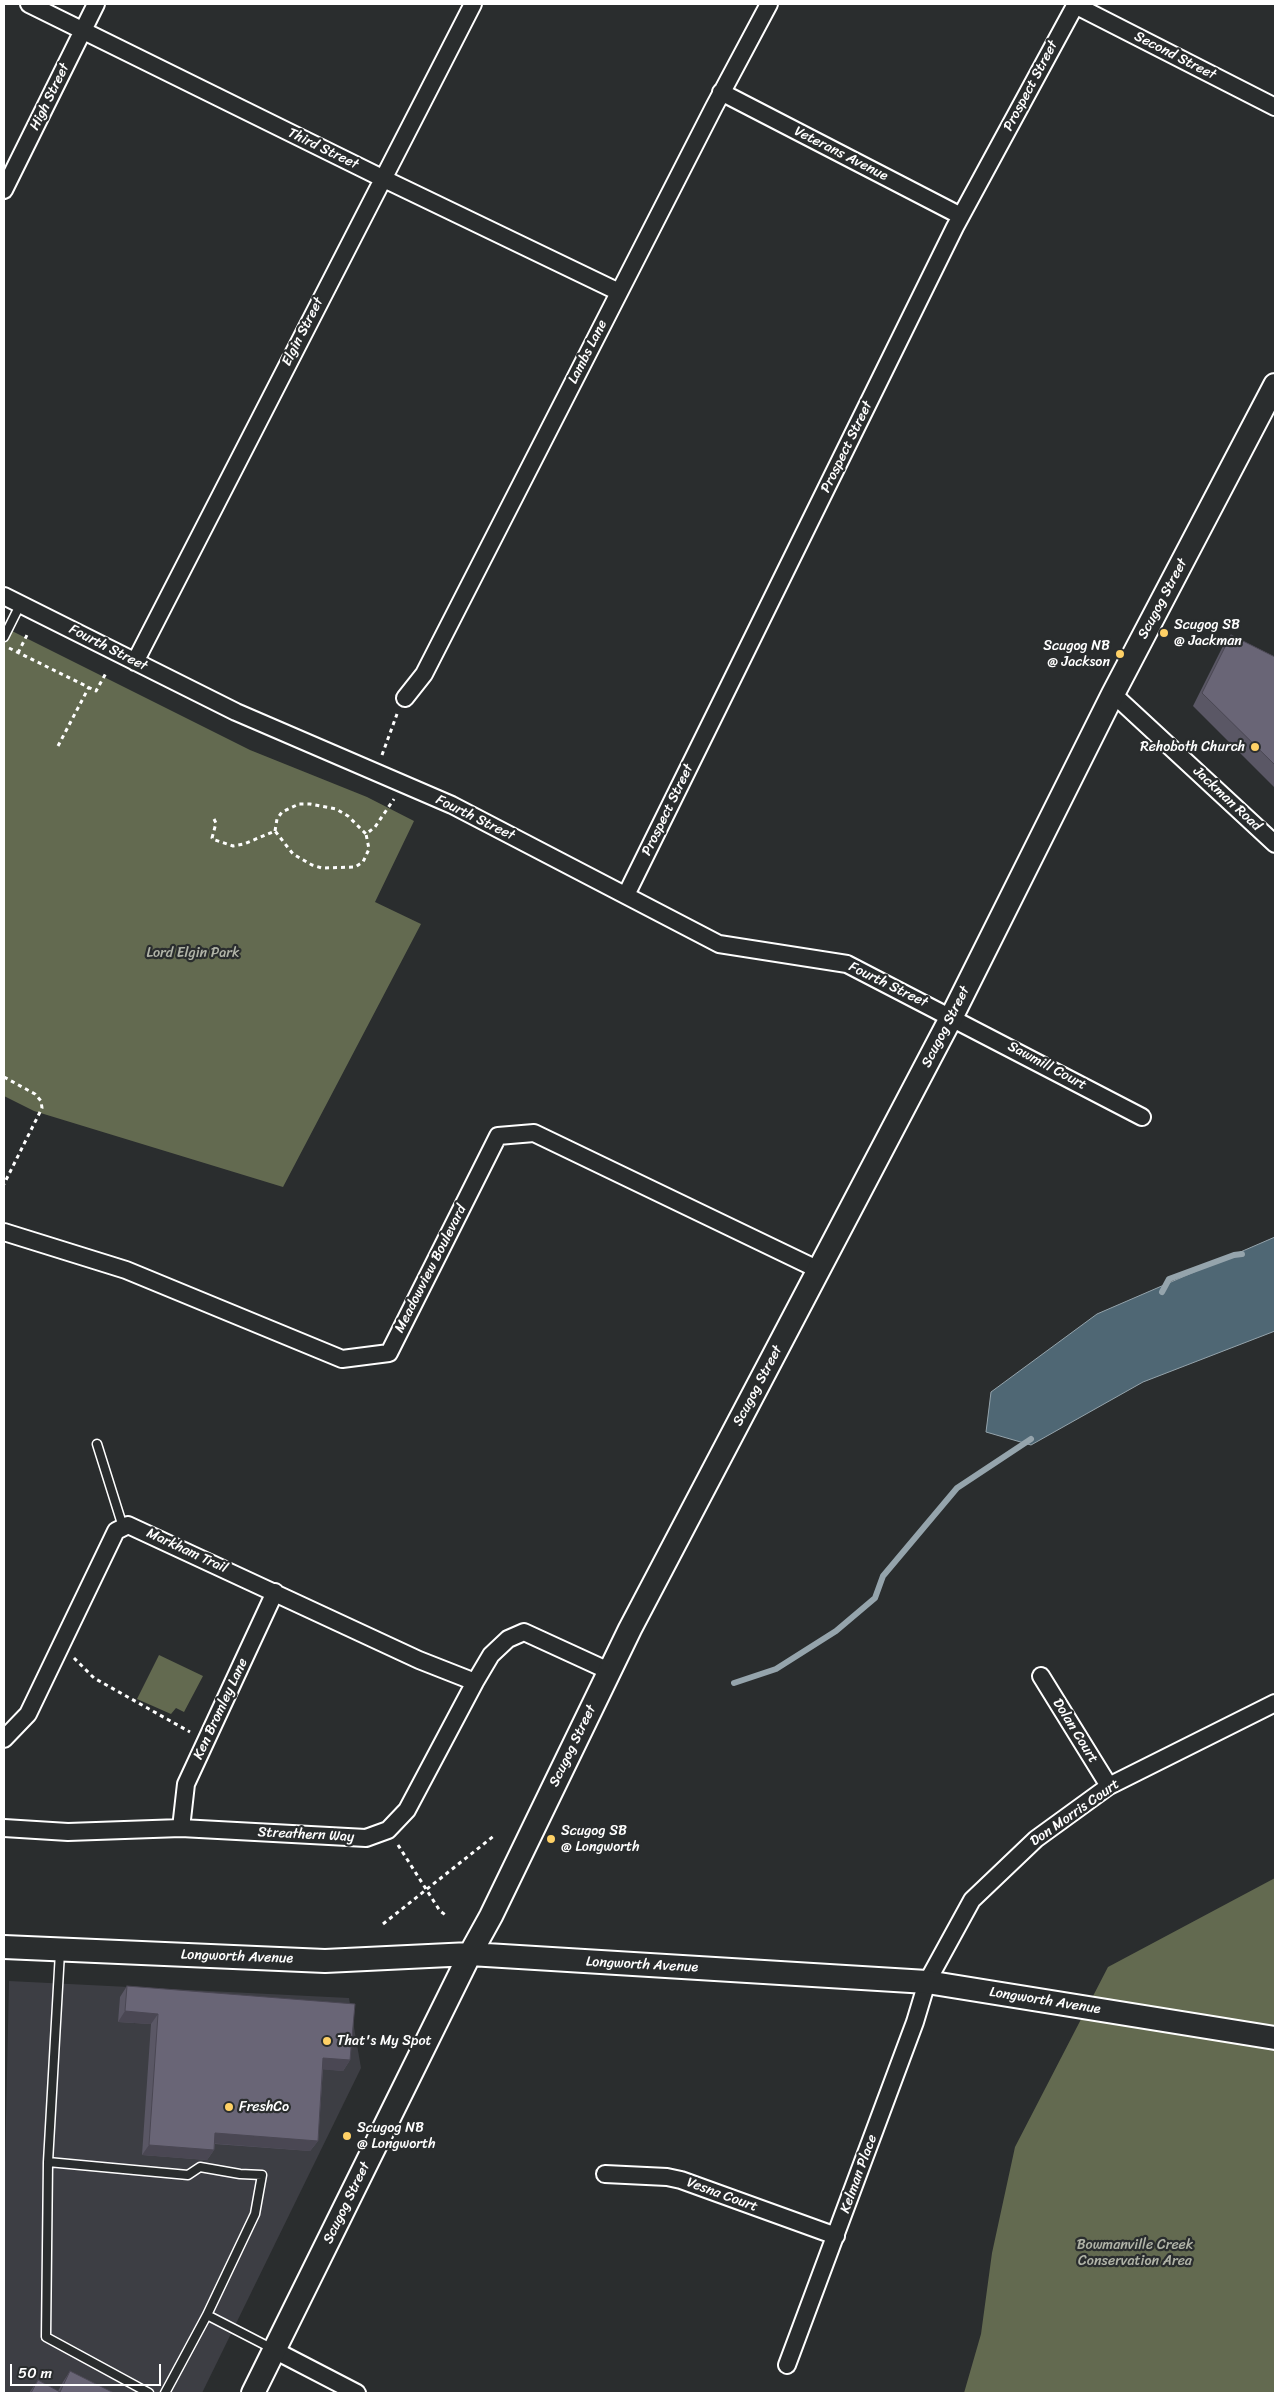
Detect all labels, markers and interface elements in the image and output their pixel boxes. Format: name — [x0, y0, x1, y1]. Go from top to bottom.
street label: Second Street — [1131, 28, 1219, 84]
street label: Prospect Street — [1000, 38, 1062, 134]
street label: High Street — [27, 61, 73, 133]
street label: Veterans Avenue — [791, 123, 891, 185]
street label: Third Street — [285, 125, 361, 173]
street label: Elgin Street — [279, 295, 327, 369]
street label: Lambs Lane — [565, 317, 611, 387]
street label: Prospect Street — [818, 398, 876, 496]
street label: Scugog Street — [1135, 556, 1191, 642]
place label: Scugog SB @ Jackman — [1174, 617, 1242, 650]
street label: Fourth Street — [66, 621, 150, 675]
marker: Scugog SB @ Jackman — [1158, 627, 1170, 639]
place label: Scugog NB @ Jackson — [1043, 638, 1110, 670]
marker: Scugog NB @ Jackson — [1114, 648, 1126, 660]
place label: Rehoboth Church — [1140, 739, 1245, 755]
marker: Rehoboth Church — [1249, 741, 1261, 753]
street label: Prospect Street — [639, 761, 697, 859]
street label: Jackman Road — [1189, 763, 1265, 835]
street label: Fourth Street — [433, 792, 517, 844]
park label: Lord Elgin Park — [147, 945, 239, 961]
street label: Fourth Street — [846, 959, 930, 1011]
street label: Scugog Street — [918, 984, 974, 1070]
street label: Sawmill Court — [1005, 1038, 1089, 1094]
street label: Meadowview Boulevard — [391, 1202, 471, 1336]
street label: Scugog Street — [730, 1343, 786, 1429]
street label: Markham Trail — [144, 1525, 230, 1577]
street label: Ken Bromley Lane — [190, 1656, 252, 1762]
street label: Dolan Court — [1049, 1696, 1101, 1766]
street label: Scugog Street — [546, 1702, 600, 1790]
street label: Don Morris Court — [1027, 1776, 1123, 1850]
place label: Scugog SB @ Longworth — [561, 1823, 640, 1855]
street label: Streathern Way — [257, 1824, 355, 1846]
marker: Scugog SB @ Longworth — [545, 1833, 557, 1845]
street label: Longworth Avenue — [180, 1947, 294, 1967]
street label: Longworth Avenue — [585, 1954, 699, 1976]
street label: Longworth Avenue — [988, 1984, 1102, 2018]
place label: That's My Spot — [337, 2033, 432, 2049]
marker: That's My Spot — [321, 2035, 333, 2047]
place label: FreshCo — [239, 2099, 289, 2115]
marker: FreshCo — [223, 2101, 235, 2113]
place label: Scugog NB @ Longworth — [357, 2120, 436, 2152]
marker: Scugog NB @ Longworth — [341, 2130, 353, 2142]
street label: Kelman Place — [837, 2132, 881, 2216]
street label: Scugog Street — [320, 2159, 374, 2247]
street label: Vesna Court — [684, 2174, 760, 2216]
park label: Bowmanville Creek Conservation Area — [1077, 2237, 1193, 2270]
scale bar — [12, 2354, 164, 2386]
text: 50 m — [18, 2360, 52, 2386]

